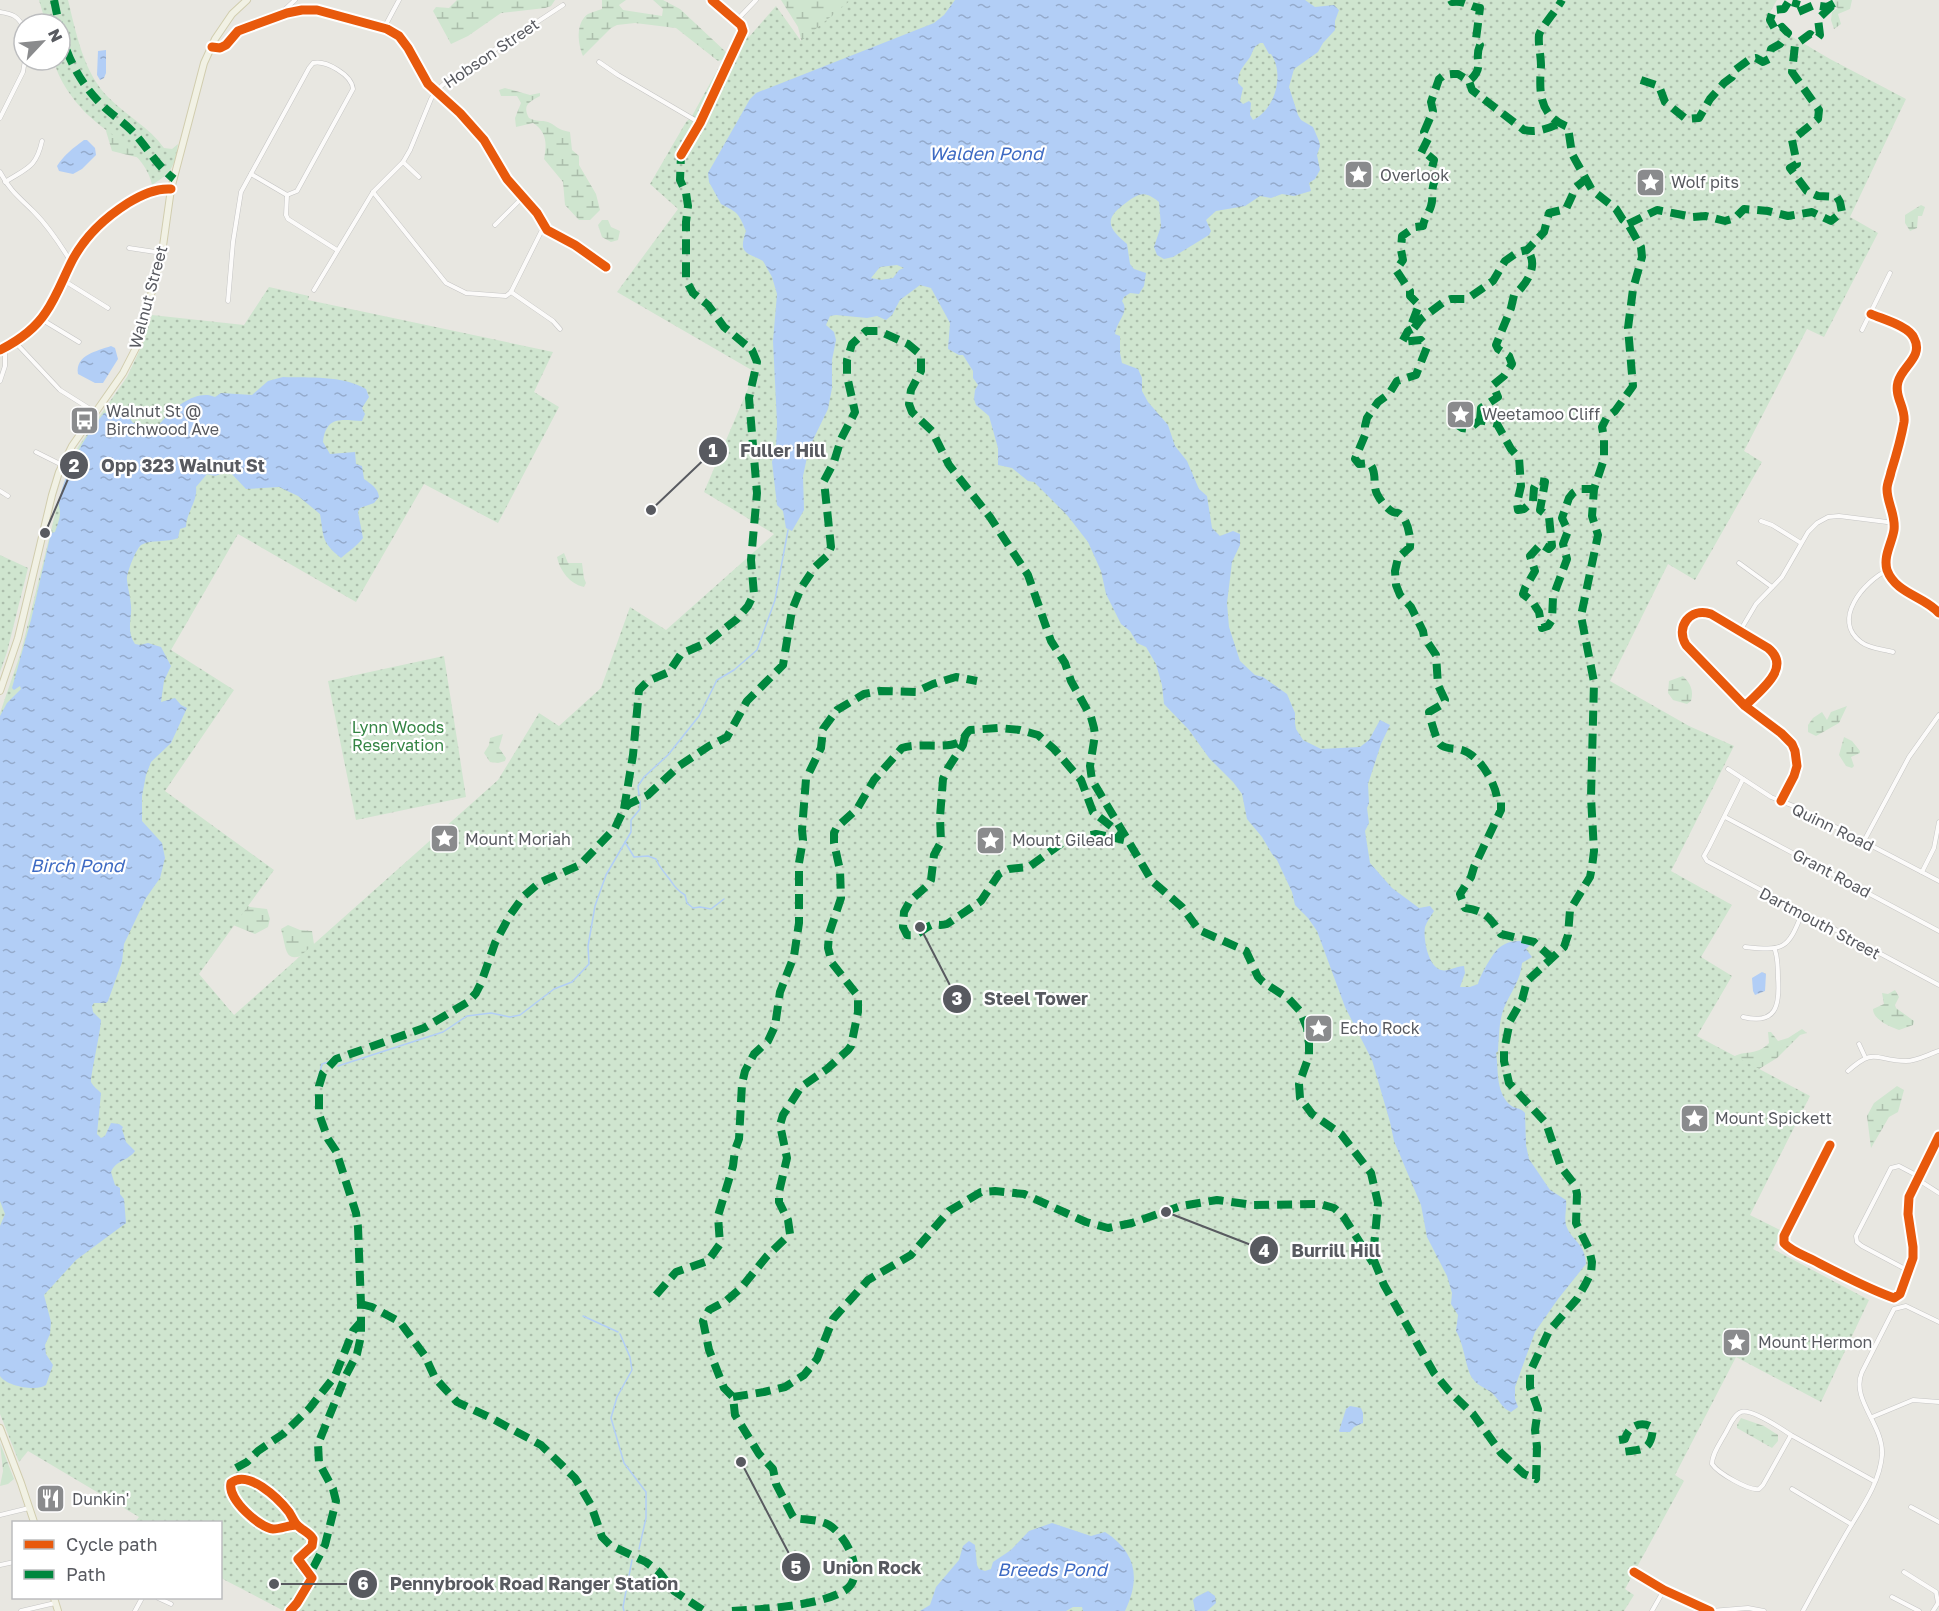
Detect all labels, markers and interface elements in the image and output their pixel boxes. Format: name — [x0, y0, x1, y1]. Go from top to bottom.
north arrow — [12, 12, 72, 72]
street label: Hobson Street — [439, 14, 543, 92]
text: N — [44, 26, 67, 45]
water label: Walden Pond — [929, 142, 1045, 164]
place icon: Overlook — [1343, 159, 1375, 191]
place label: Overlook — [1380, 165, 1449, 185]
place icon: Wolf pits — [1634, 166, 1666, 198]
place label: Wolf pits — [1671, 172, 1739, 192]
street label: Walnut Street — [125, 243, 171, 351]
place icon: Weetamoo Cliff — [1445, 398, 1477, 430]
place label: Walnut St @ Birchwood Ave — [106, 401, 219, 439]
bus stop icon: Walnut St @ Birchwood Ave — [69, 404, 101, 436]
place label: Weetamoo Cliff — [1482, 404, 1600, 424]
callout: Fuller Hill — [698, 433, 838, 469]
text: 1 — [708, 439, 718, 461]
text: Fuller Hill — [740, 439, 826, 461]
callout: Opp 323 Walnut St — [59, 447, 277, 483]
text: 2 — [69, 454, 80, 476]
text: Opp 323 Walnut St — [101, 454, 265, 476]
park label: Lynn Woods Reservation — [352, 717, 444, 755]
street label: Quinn Road — [1789, 799, 1877, 855]
place icon: Mount Moriah — [428, 823, 460, 855]
place icon: Mount Gilead — [975, 824, 1007, 856]
place label: Mount Moriah — [465, 829, 571, 849]
place label: Mount Gilead — [1012, 830, 1114, 850]
street label: Grant Road — [1789, 844, 1875, 902]
water label: Birch Pond — [30, 854, 126, 876]
street label: Dartmouth Street — [1756, 883, 1884, 963]
callout: Steel Tower — [942, 981, 1100, 1017]
text: 3 — [952, 987, 963, 1009]
text: Steel Tower — [984, 987, 1088, 1009]
place icon: Echo Rock — [1303, 1012, 1335, 1044]
place label: Echo Rock — [1340, 1018, 1420, 1038]
place icon: Mount Spickett — [1678, 1102, 1710, 1134]
place label: Mount Spickett — [1715, 1108, 1832, 1128]
callout: Burrill Hill — [1249, 1232, 1393, 1268]
text: 4 — [1258, 1239, 1270, 1261]
text: Burrill Hill — [1291, 1239, 1381, 1261]
place icon: Mount Hermon — [1721, 1326, 1753, 1358]
place label: Mount Hermon — [1758, 1332, 1872, 1352]
restaurant icon: Dunkin' — [35, 1483, 67, 1515]
place label: Dunkin' — [72, 1489, 129, 1509]
legend — [12, 1521, 222, 1599]
text: Cycle path — [66, 1533, 158, 1555]
callout: Union Rock — [781, 1549, 934, 1585]
text: 5 — [791, 1556, 802, 1578]
text: Union Rock — [823, 1556, 922, 1578]
water label: Breeds Pond — [997, 1558, 1109, 1580]
text: Path — [66, 1563, 106, 1585]
callout: Pennybrook Road Ranger Station — [348, 1566, 690, 1602]
text: 6 — [357, 1572, 369, 1594]
text: Pennybrook Road Ranger Station — [390, 1572, 678, 1594]

